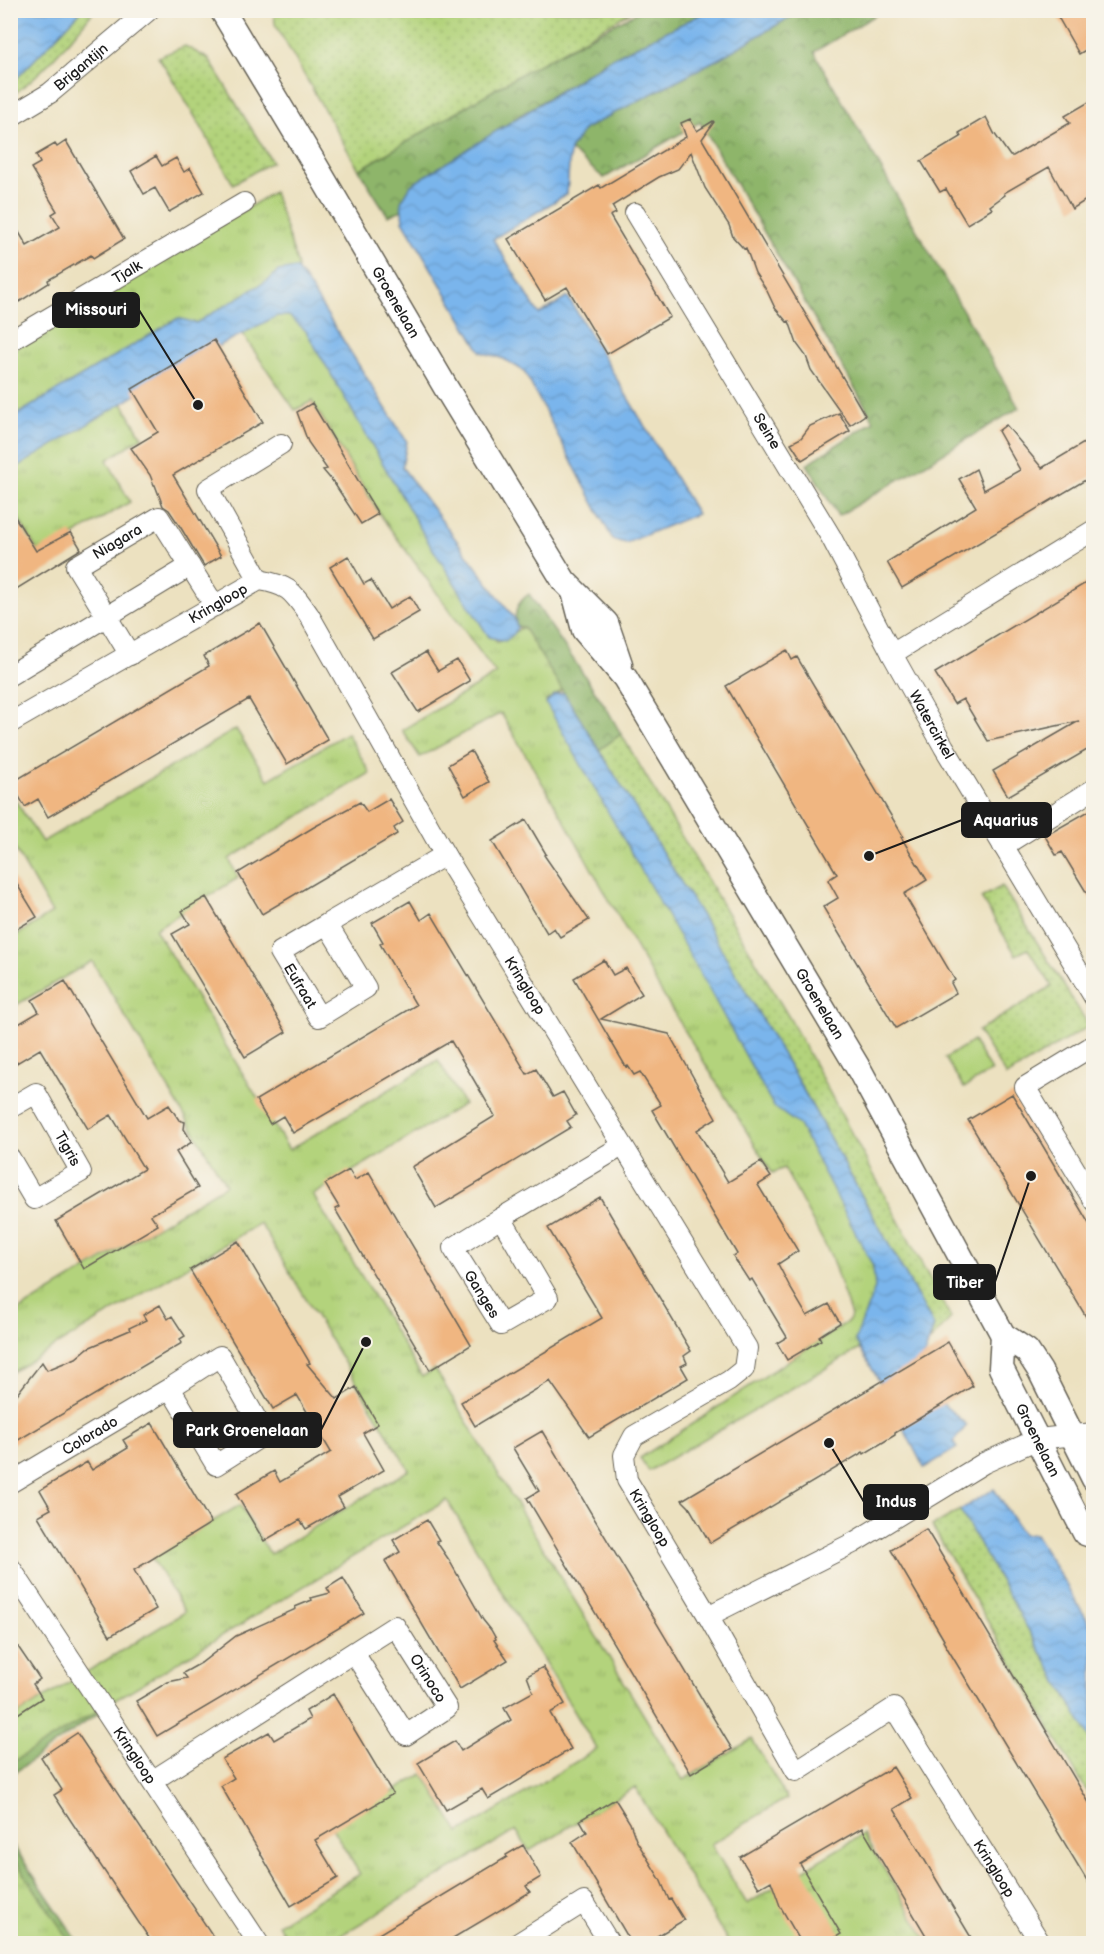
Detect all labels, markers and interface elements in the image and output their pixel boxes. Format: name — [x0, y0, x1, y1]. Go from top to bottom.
street label: Brigantijn — [50, 39, 112, 96]
street label: Tjalk — [109, 256, 146, 288]
street label: Groenelaan — [367, 263, 424, 342]
callout: Missouri — [53, 293, 139, 327]
text: Missouri — [65, 301, 127, 320]
street label: Seine — [748, 410, 785, 453]
street label: Niagara — [89, 520, 146, 564]
street label: Kringloop — [186, 579, 251, 628]
street label: Watercirkel — [904, 687, 958, 763]
callout: Aquarius — [962, 803, 1051, 837]
text: Aquarius — [973, 812, 1038, 831]
street label: Kringloop — [500, 953, 550, 1019]
street label: Eufraat — [279, 960, 321, 1012]
street label: Groenelaan — [791, 965, 848, 1043]
street label: Tigris — [50, 1128, 85, 1170]
callout: Tiber — [934, 1265, 995, 1299]
street label: Ganges — [459, 1267, 504, 1323]
text: Tiber — [946, 1274, 984, 1293]
street label: Groenelaan — [1011, 1400, 1064, 1480]
street label: Colorado — [59, 1412, 122, 1460]
callout: Park Groenelaan — [174, 1413, 321, 1447]
text: Park Groenelaan — [185, 1422, 309, 1441]
callout: Indus — [864, 1485, 928, 1519]
street label: Kringloop — [624, 1486, 674, 1551]
text: Indus — [876, 1493, 916, 1512]
street label: Orinoco — [405, 1651, 450, 1706]
street label: Kringloop — [108, 1724, 160, 1788]
street label: Kringloop — [968, 1836, 1019, 1902]

